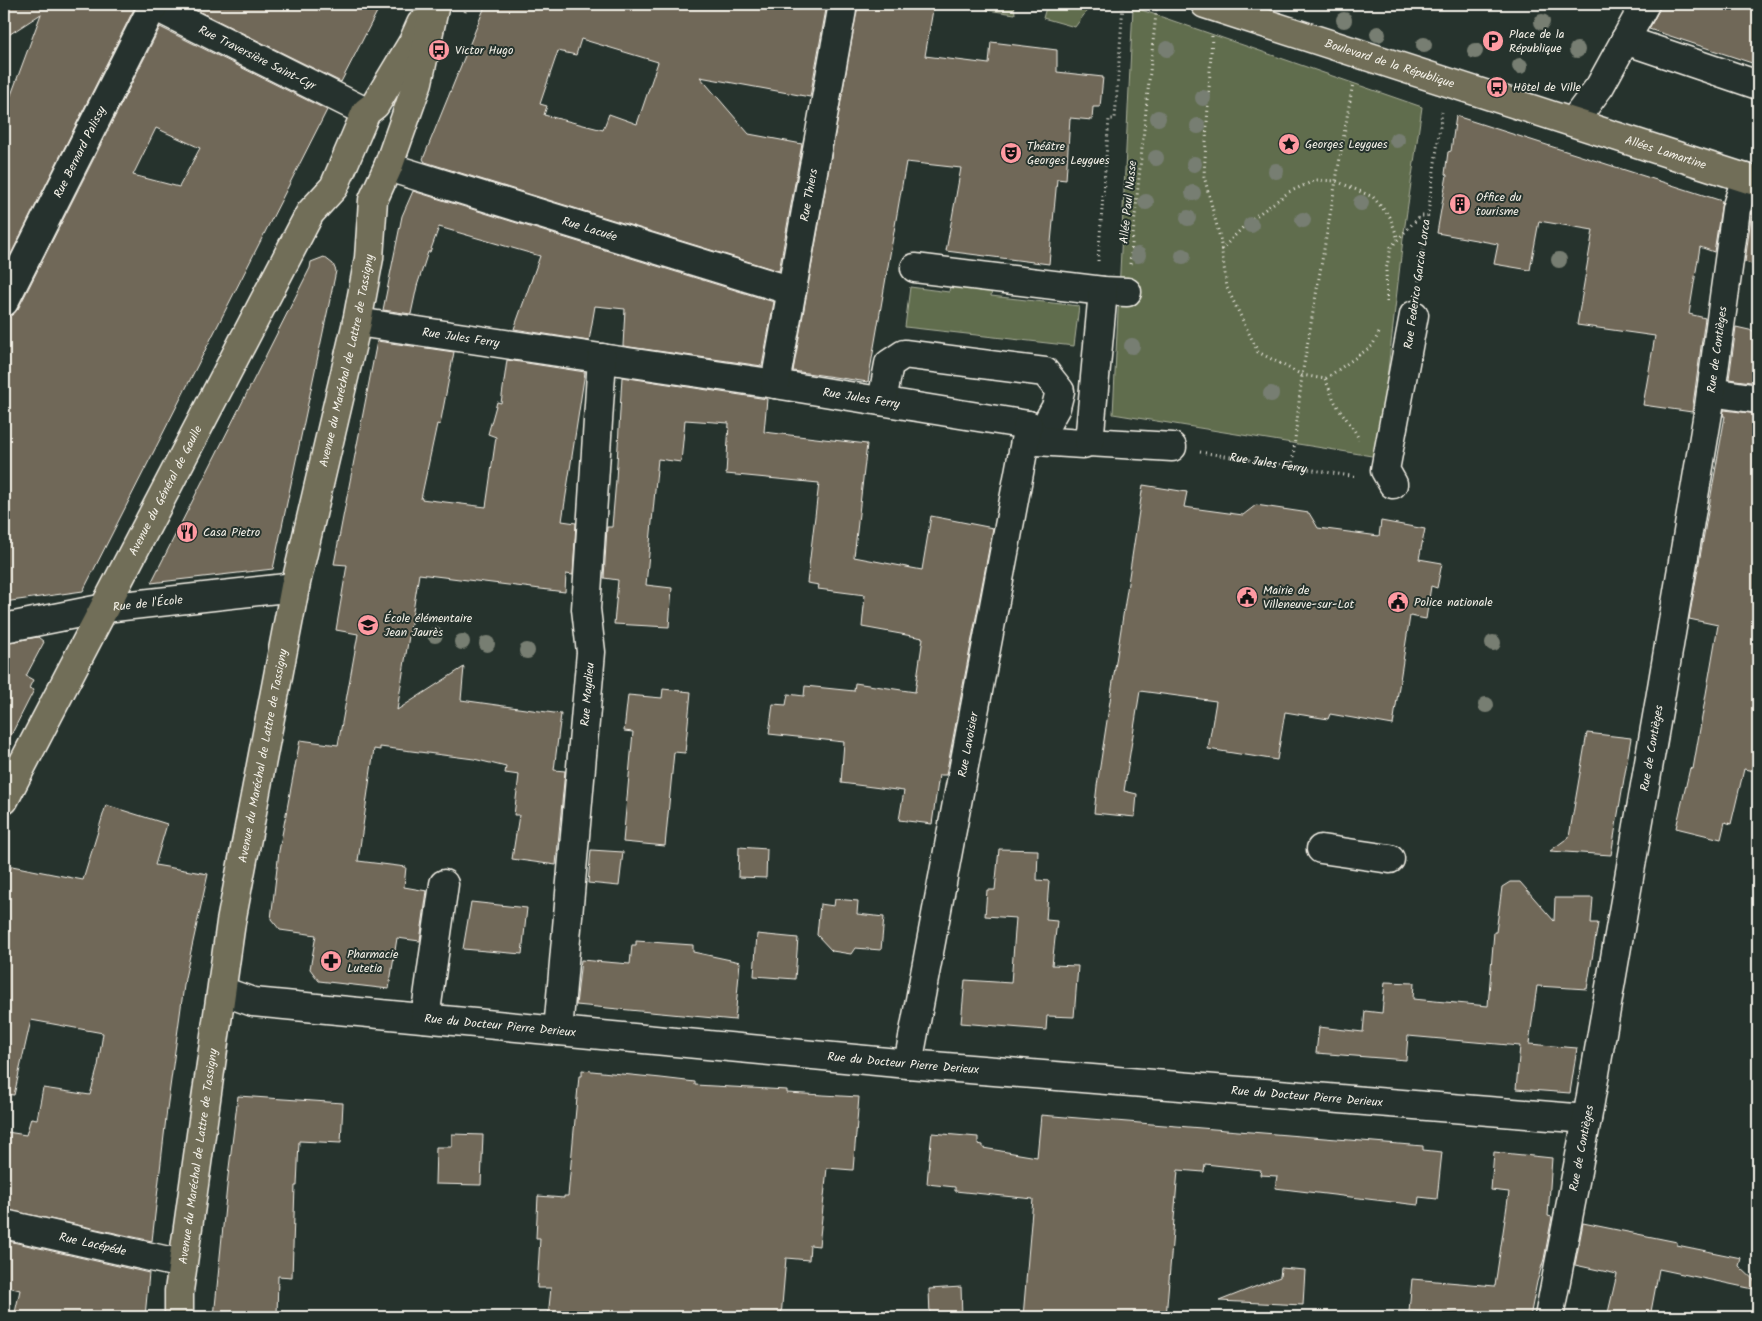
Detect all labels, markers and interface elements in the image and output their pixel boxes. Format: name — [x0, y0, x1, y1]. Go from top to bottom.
street label: Rue Traversière Saint-Cyr — [195, 21, 320, 96]
place label: Place de la République — [1509, 25, 1565, 58]
parking icon: Place de la République — [1481, 29, 1505, 53]
street label: Boulevard de la République — [1322, 34, 1457, 94]
bus stop icon: Victor Hugo — [427, 38, 451, 62]
place label: Victor Hugo — [455, 41, 513, 60]
bus stop icon: Hôtel de Ville — [1485, 75, 1509, 99]
place label: Hôtel de Ville — [1513, 78, 1582, 97]
street label: Rue Bernard Palissy — [49, 103, 111, 201]
street label: Allées Lamartine — [1622, 131, 1709, 175]
place icon: Georges Leygues — [1277, 132, 1301, 156]
place label: Georges Leygues — [1305, 135, 1388, 154]
place label: Théâtre Georges Leygues — [1027, 137, 1110, 170]
theatre icon: Théâtre Georges Leygues — [999, 141, 1023, 165]
street label: Allée Paul Nasse — [1115, 159, 1142, 245]
street label: Rue Thiers — [795, 167, 823, 223]
place label: Office du tourisme — [1476, 188, 1522, 221]
building icon: Office du tourisme — [1448, 192, 1472, 216]
street label: Rue Lacuée — [560, 212, 620, 247]
street label: Rue Federico Garcia Lorca — [1399, 218, 1436, 350]
street label: Avenue du Maréchal de Lattre de Tassigny — [314, 253, 379, 469]
street label: Rue de Contièges — [1702, 305, 1733, 394]
street label: Rue Jules Ferry — [421, 323, 501, 353]
street label: Rue Jules Ferry — [821, 383, 902, 414]
street label: Avenue du Général de Gaulle — [124, 422, 208, 559]
street label: Rue Jules Ferry — [1228, 448, 1308, 479]
restaurant icon: Casa Pietro — [175, 520, 199, 544]
place label: Casa Pietro — [203, 523, 260, 542]
place label: Mairie de Villeneuve-sur-Lot — [1263, 581, 1354, 614]
public building icon: Mairie de Villeneuve-sur-Lot — [1235, 585, 1259, 609]
street label: Rue de l'École — [112, 590, 184, 617]
public building icon: Police nationale — [1386, 590, 1410, 614]
place label: Police nationale — [1414, 593, 1493, 612]
place label: École élémentaire Jean Jaurès — [384, 609, 473, 642]
school or university icon: École élémentaire Jean Jaurès — [356, 613, 380, 637]
street label: Avenue du Maréchal de Lattre de Tassigny — [234, 647, 293, 864]
street label: Rue Maydieu — [576, 661, 600, 727]
street label: Rue de Contièges — [1635, 704, 1669, 793]
street label: Rue Lavoisier — [953, 710, 984, 779]
place label: Pharmacie Lutetia — [347, 945, 399, 978]
pharmacy icon: Pharmacie Lutetia — [319, 949, 343, 973]
street label: Rue du Docteur Pierre Derieux — [423, 1009, 577, 1043]
street label: Avenue du Maréchal de Lattre de Tassigny — [174, 1047, 223, 1265]
street label: Rue du Docteur Pierre Derieux — [827, 1047, 981, 1080]
street label: Rue du Docteur Pierre Derieux — [1230, 1081, 1384, 1112]
street label: Rue de Contièges — [1564, 1104, 1599, 1193]
street label: Rue Lacépéde — [57, 1228, 129, 1261]

